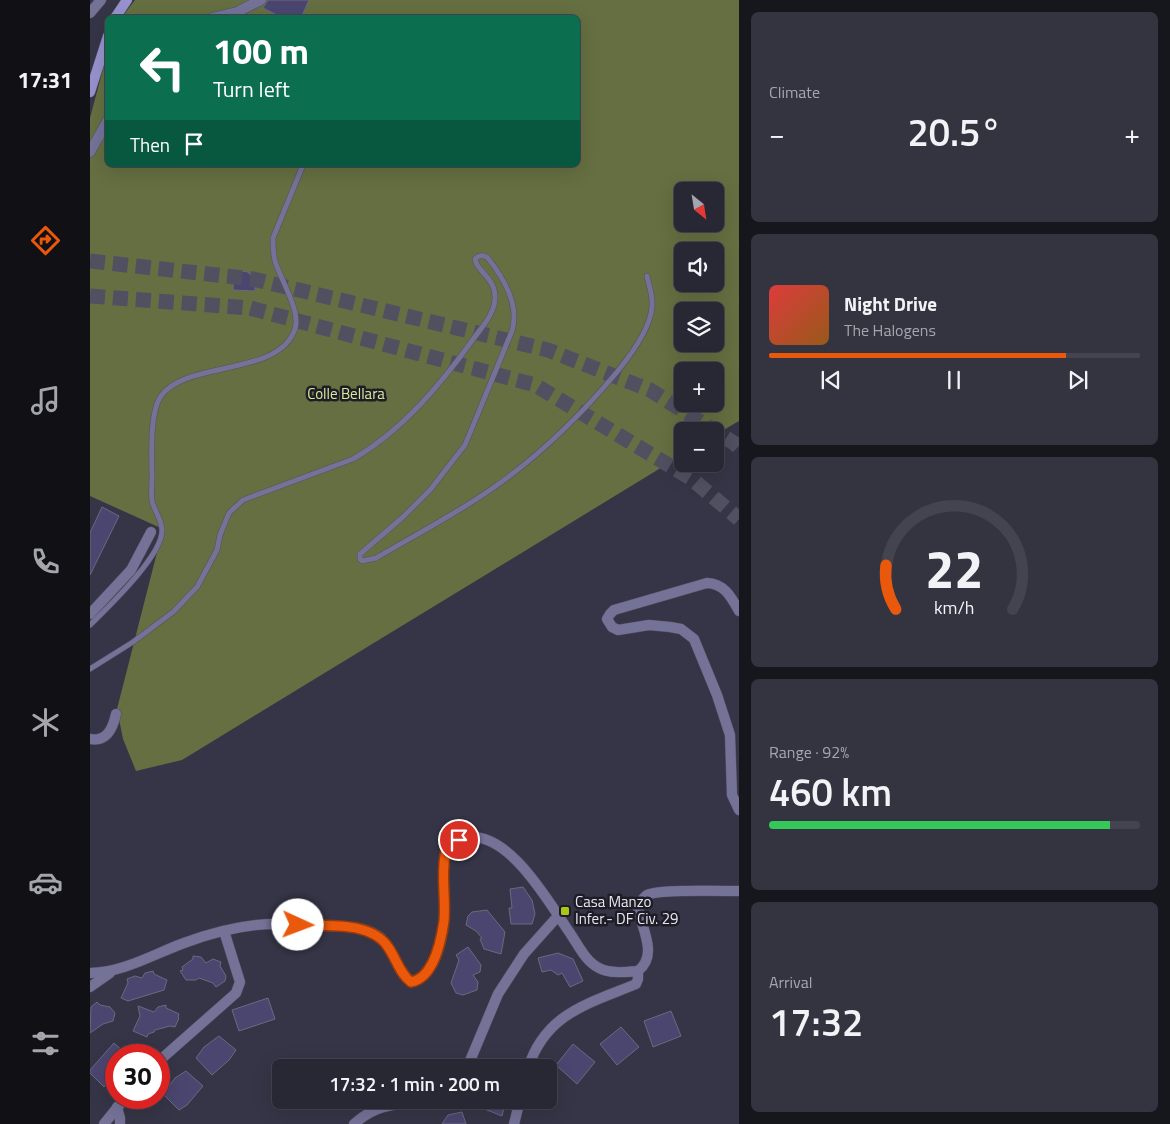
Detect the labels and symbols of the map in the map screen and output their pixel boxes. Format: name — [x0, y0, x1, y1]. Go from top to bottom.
north arrow — [674, 182, 724, 232]
park label: Colle Bellara — [307, 382, 385, 405]
pin — [438, 819, 480, 861]
place label: Casa Manzo Infer.- DF Civ. 29 — [575, 890, 678, 930]
position arrow — [271, 898, 323, 950]
marker: Casa Manzo Infer.- DF Civ. 29 — [559, 905, 571, 917]
speed limit sign: 30 — [105, 1044, 170, 1109]

